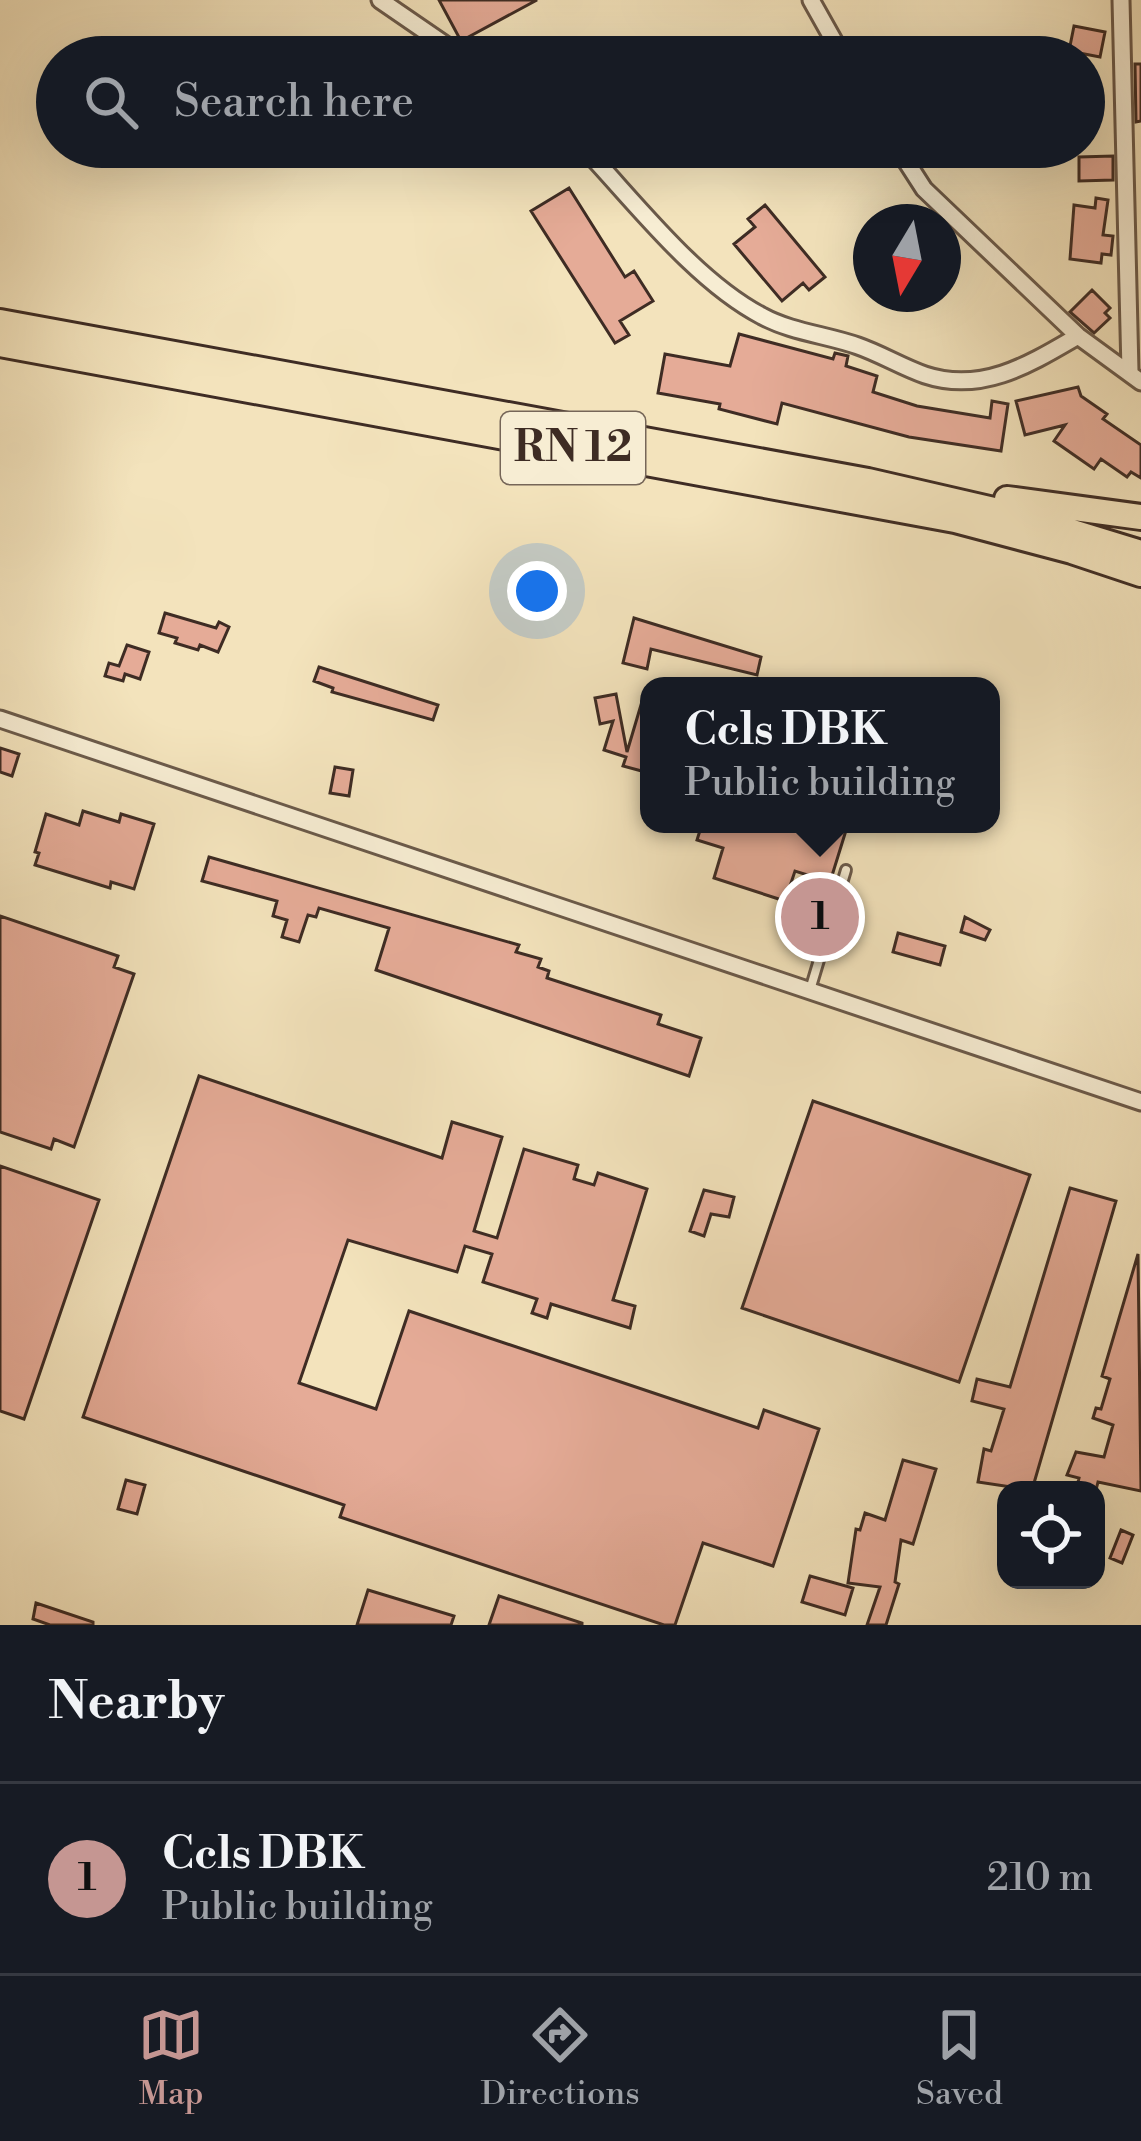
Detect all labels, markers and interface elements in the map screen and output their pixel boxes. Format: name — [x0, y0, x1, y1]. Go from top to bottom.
search box — [36, 36, 1105, 168]
icon: search — [78, 69, 144, 135]
text: Search here — [174, 74, 414, 131]
north arrow — [853, 204, 961, 312]
road number: RN 12 — [501, 412, 645, 484]
your location — [507, 561, 567, 621]
popup — [640, 677, 1000, 833]
text: Ccls DBK — [685, 702, 887, 759]
text: Public building — [685, 759, 955, 808]
pin: 1 — [781, 872, 859, 962]
map controls — [997, 1481, 1105, 1589]
button: locate — [997, 1481, 1105, 1589]
text: Nearby — [48, 1671, 224, 1735]
text: Ccls DBK — [162, 1826, 365, 1883]
text: 1 — [78, 1854, 96, 1903]
text: 210 m — [987, 1854, 1093, 1903]
text: Public building — [162, 1883, 433, 1932]
tab: Map — [138, 2002, 204, 2115]
tab: Directions — [481, 2002, 640, 2115]
tab: Saved — [916, 2002, 1003, 2115]

